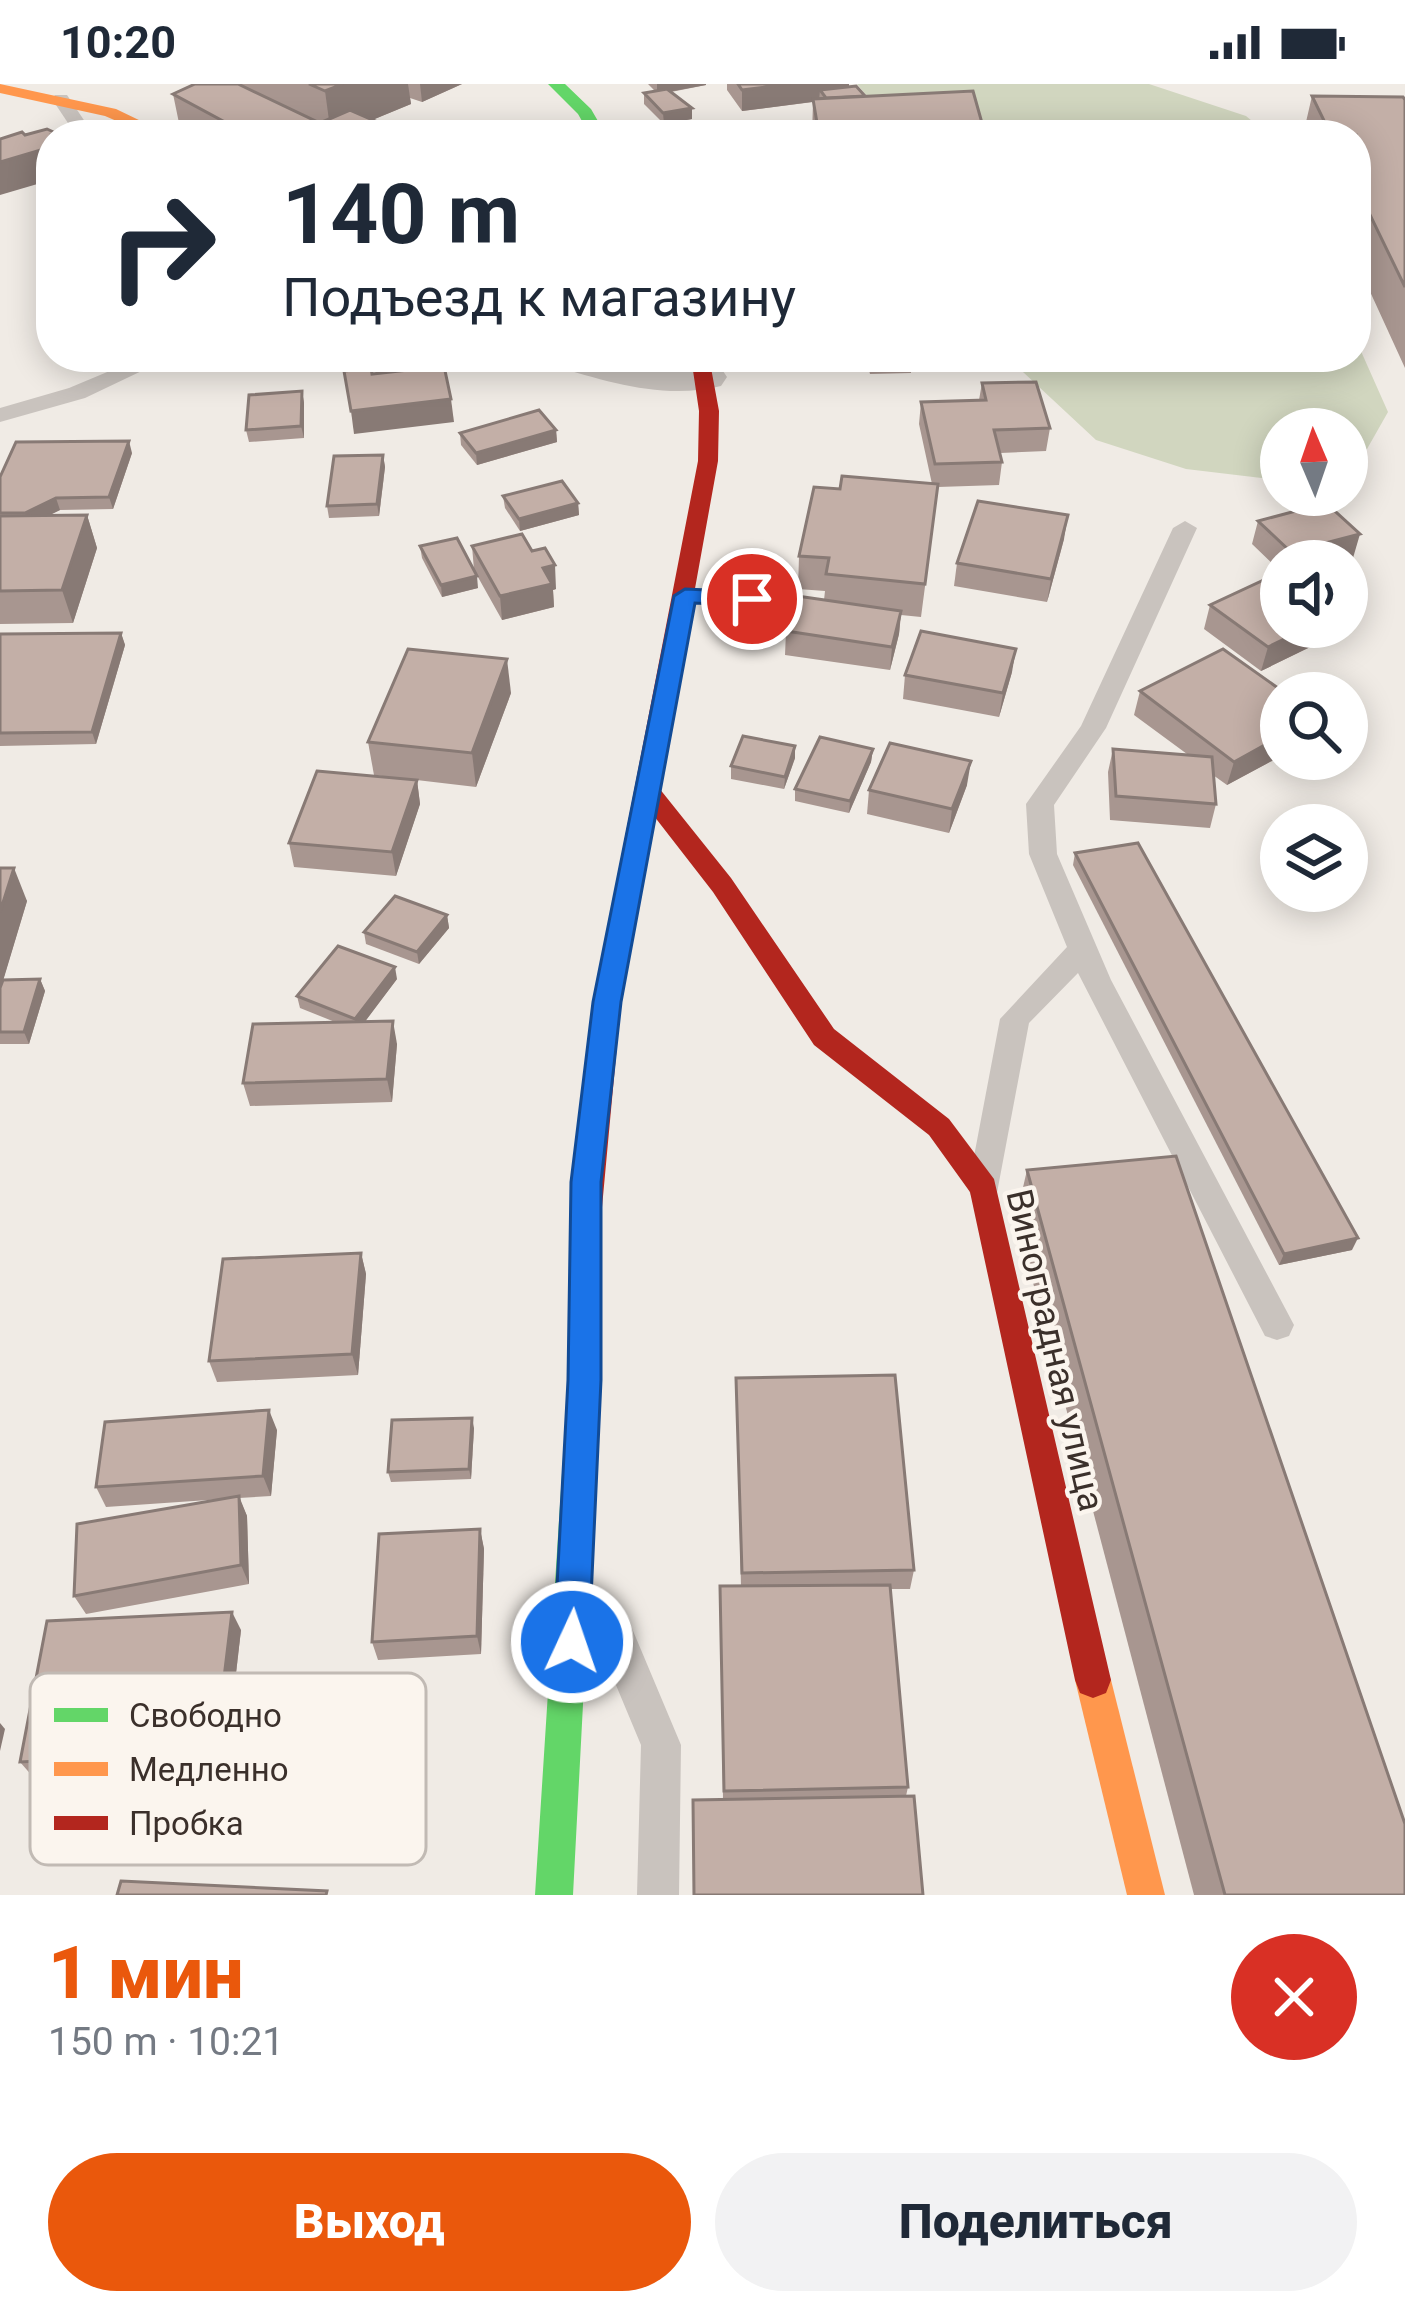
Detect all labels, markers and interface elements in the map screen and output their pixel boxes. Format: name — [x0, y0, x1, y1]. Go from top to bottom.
text: 10:20 — [60, 16, 176, 69]
text: 140 m — [282, 165, 520, 264]
icon: right — [84, 168, 240, 324]
text: Подъезд к магазину — [282, 266, 796, 329]
north arrow — [1260, 408, 1368, 516]
map controls — [1260, 408, 1368, 912]
button: sound — [1260, 540, 1368, 648]
pin — [701, 548, 803, 650]
icon: arrive — [719, 566, 785, 632]
button: search — [1260, 672, 1368, 780]
button: layers — [1260, 804, 1368, 912]
street label: Виноградная улица — [998, 1185, 1112, 1515]
position arrow — [509, 1579, 635, 1705]
legend — [30, 1673, 426, 1865]
text: Свободно — [129, 1696, 282, 1735]
text: Медленно — [129, 1750, 289, 1789]
text: Пробка — [129, 1804, 244, 1843]
text: 1 мин — [48, 1931, 244, 2016]
button: close — [1231, 1934, 1357, 2060]
text: 150 m · 10:21 — [48, 2019, 284, 2065]
button: Выход — [48, 2153, 691, 2291]
button: Поделиться — [715, 2153, 1357, 2291]

